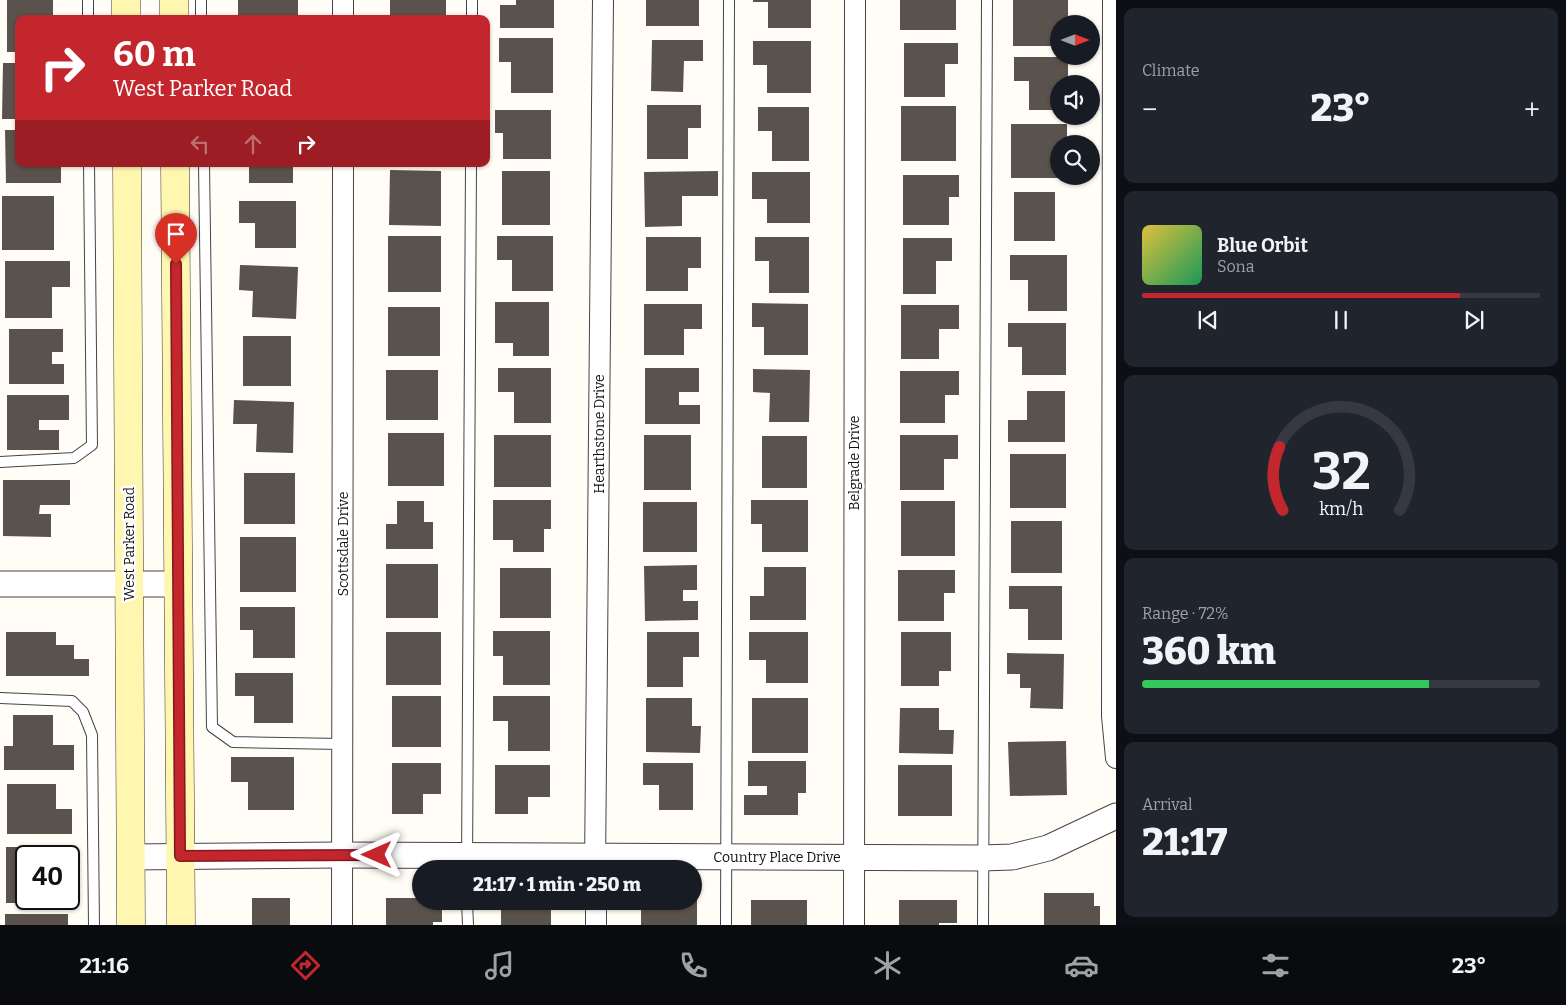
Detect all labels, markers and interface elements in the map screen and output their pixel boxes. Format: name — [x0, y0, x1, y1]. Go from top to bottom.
north arrow — [1050, 15, 1100, 65]
map controls — [1050, 15, 1100, 185]
text: 60 m — [113, 33, 196, 75]
icon: right — [30, 35, 95, 100]
text: Climate — [1142, 61, 1200, 80]
text: West Parker Road — [113, 75, 292, 102]
button: sound — [1050, 75, 1100, 125]
text: 23° — [1311, 85, 1371, 131]
text: − — [1142, 93, 1157, 126]
text: + — [1524, 93, 1540, 126]
icon: left — [186, 130, 214, 158]
icon: ahead — [239, 130, 267, 158]
icon: right — [292, 130, 320, 158]
button: search — [1050, 135, 1100, 185]
pin — [155, 213, 197, 264]
icon: arrive — [162, 220, 190, 248]
text: Blue Orbit — [1217, 234, 1308, 257]
text: Sona — [1217, 257, 1254, 276]
icon: previous — [1194, 306, 1222, 334]
icon: pause — [1327, 306, 1355, 334]
icon: next — [1460, 306, 1488, 334]
street label: Hearthstone Drive — [591, 374, 608, 494]
street label: Belgrade Drive — [846, 416, 863, 510]
text: 32 — [1311, 440, 1371, 503]
street label: West Parker Road — [121, 487, 138, 601]
street label: Scottsdale Drive — [335, 492, 352, 596]
text: km/h — [1319, 498, 1363, 520]
text: Range · 72% — [1142, 604, 1229, 623]
text: 360 km — [1142, 628, 1276, 674]
text: Arrival — [1142, 795, 1193, 814]
text: 21:17 — [1142, 819, 1227, 865]
position arrow — [350, 828, 402, 880]
speed limit sign: 40 — [15, 845, 80, 910]
street label: Country Place Drive — [713, 849, 841, 866]
text: 21:17 · 1 min · 250 m — [473, 873, 641, 896]
icon: directions — [288, 948, 323, 983]
icon: music — [482, 948, 517, 983]
icon: phone — [676, 948, 711, 983]
icon: climate — [870, 948, 905, 983]
icon: car — [1064, 948, 1099, 983]
icon: filters — [1258, 948, 1293, 983]
text: 21:16 — [79, 952, 129, 979]
text: 23° — [1452, 952, 1486, 979]

